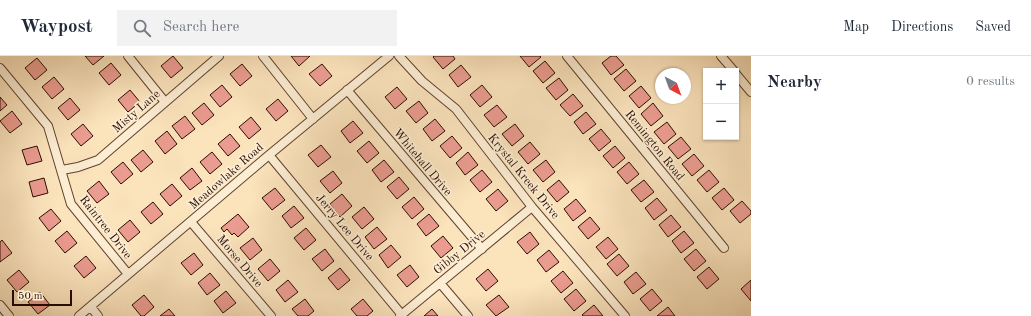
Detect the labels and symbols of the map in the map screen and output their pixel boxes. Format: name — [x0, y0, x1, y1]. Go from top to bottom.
north arrow — [655, 68, 691, 104]
street label: Misty Lane — [111, 88, 163, 135]
street label: Remington Road — [622, 108, 686, 183]
street label: Whitehall Drive — [391, 127, 454, 199]
street label: Krystal Kreek Drive — [485, 132, 561, 222]
street label: Meadowlake Road — [187, 141, 266, 212]
street label: Jerry Lee Drive — [313, 192, 376, 264]
street label: Raintree Drive — [77, 194, 134, 262]
street label: Gibby Drive — [431, 228, 488, 277]
street label: Morse Drive — [214, 233, 265, 290]
scale bar — [12, 288, 72, 307]

